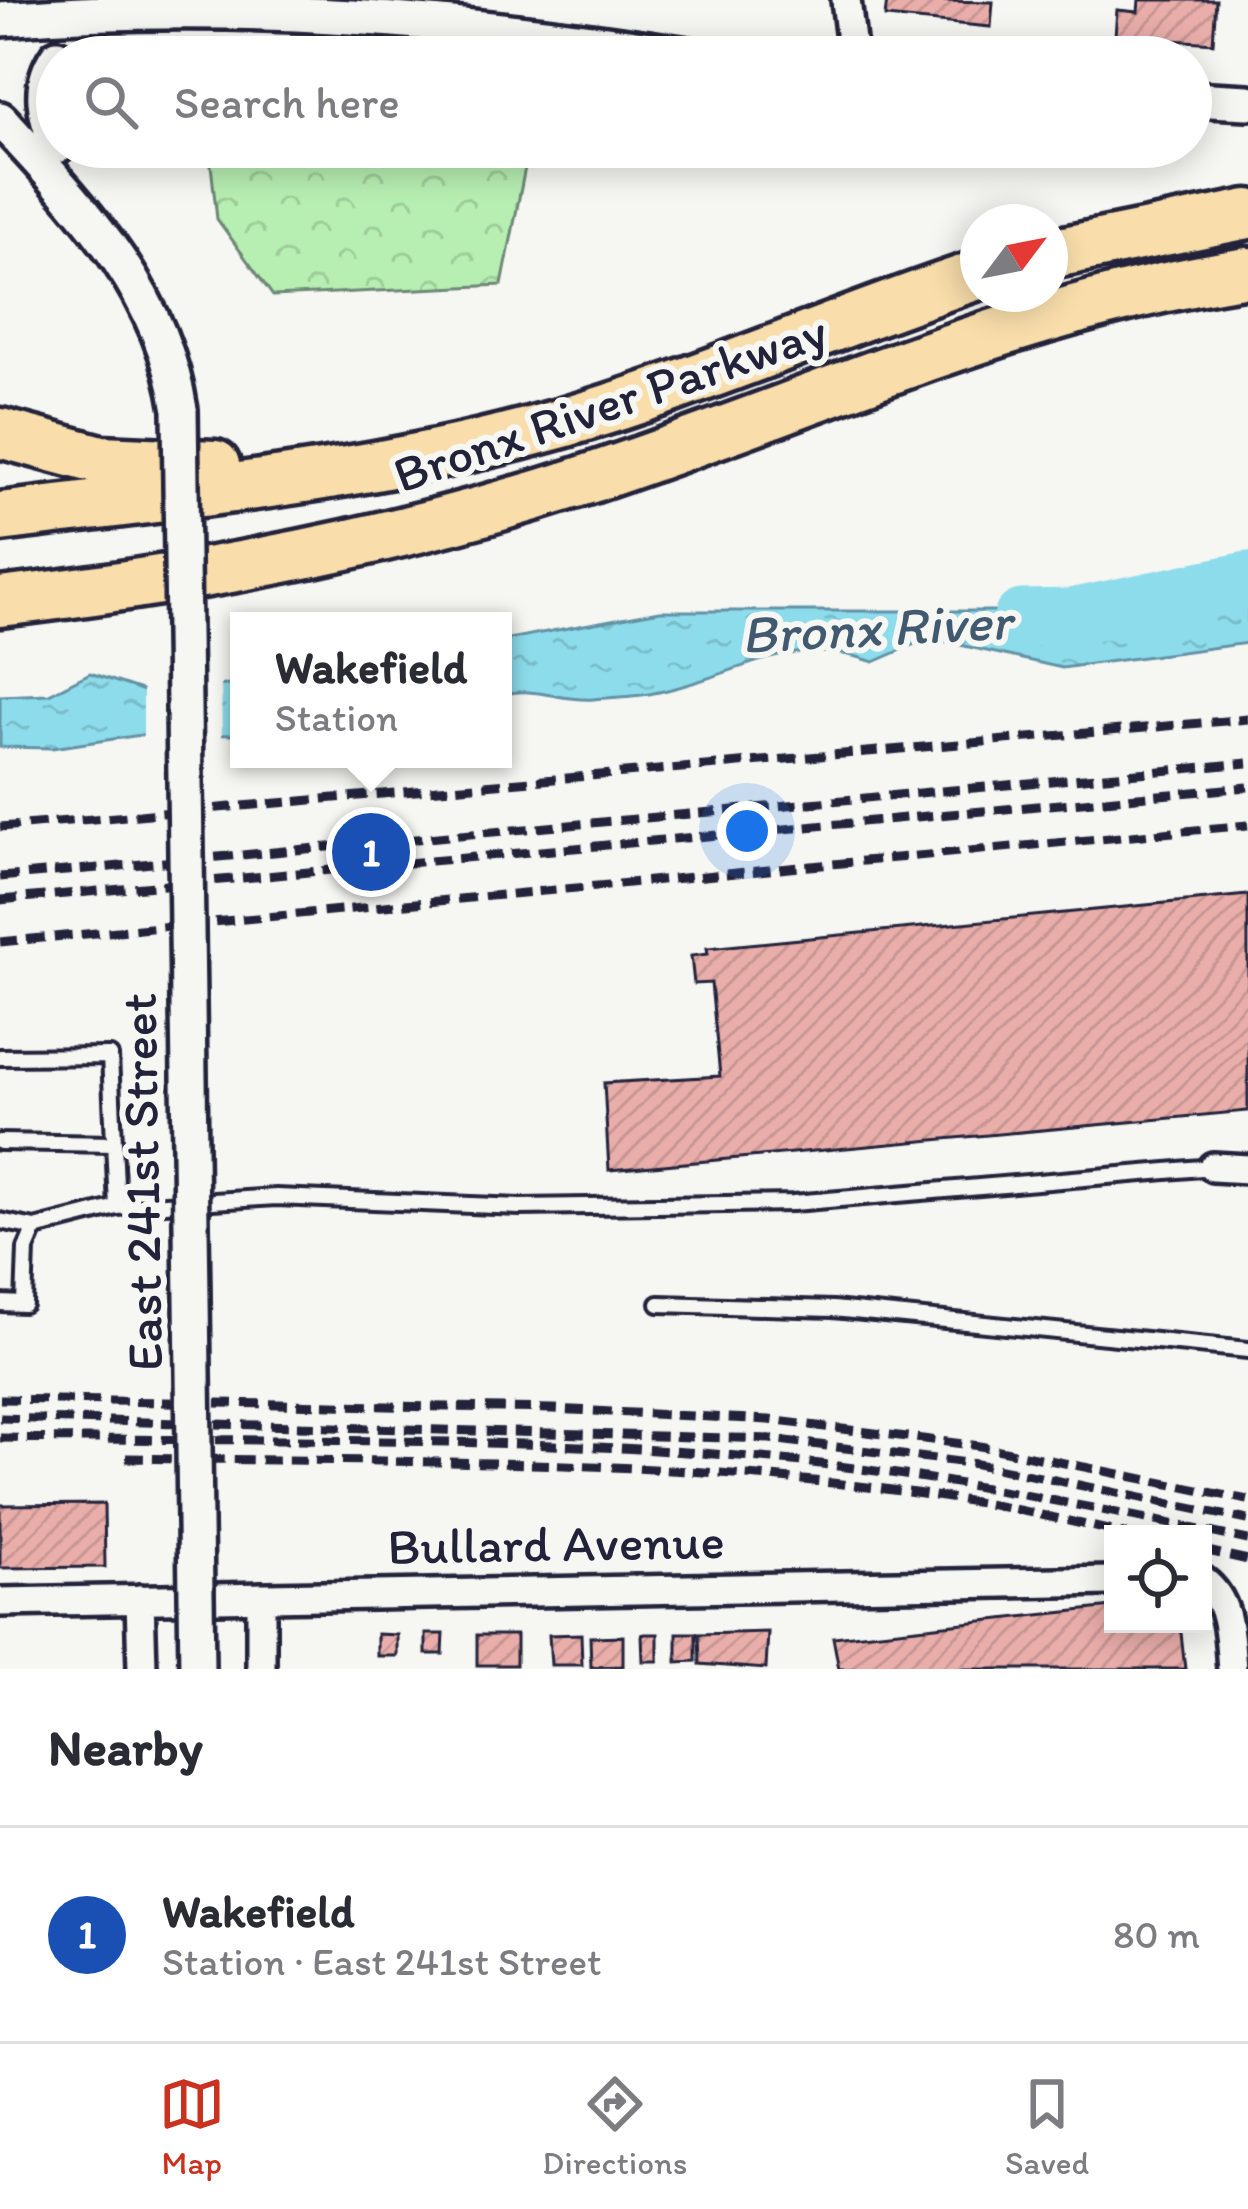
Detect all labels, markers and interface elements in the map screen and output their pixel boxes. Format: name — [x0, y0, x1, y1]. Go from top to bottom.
search box — [36, 36, 1212, 168]
icon: search — [78, 69, 144, 135]
text: Search here — [174, 75, 400, 129]
north arrow — [960, 204, 1068, 312]
street label: Bronx River Parkway — [386, 300, 835, 505]
water label: Bronx River — [739, 588, 1018, 667]
popup — [230, 612, 512, 768]
text: Wakefield — [275, 640, 467, 694]
text: Station — [275, 694, 398, 741]
your location — [717, 801, 777, 861]
pin: 1 — [332, 807, 410, 897]
street label: East 241st Street — [108, 992, 175, 1372]
street label: Bullard Avenue — [387, 1510, 725, 1577]
map controls — [1104, 1525, 1212, 1633]
button: locate — [1104, 1525, 1212, 1633]
text: Nearby — [48, 1717, 203, 1778]
text: Wakefield — [162, 1884, 354, 1938]
text: 1 — [78, 1911, 96, 1958]
text: 80 m — [1113, 1911, 1200, 1958]
text: Station · East 241st Street — [162, 1938, 602, 1985]
tab: Map — [159, 2071, 225, 2182]
tab: Directions — [542, 2071, 687, 2182]
tab: Saved — [1005, 2071, 1089, 2182]

